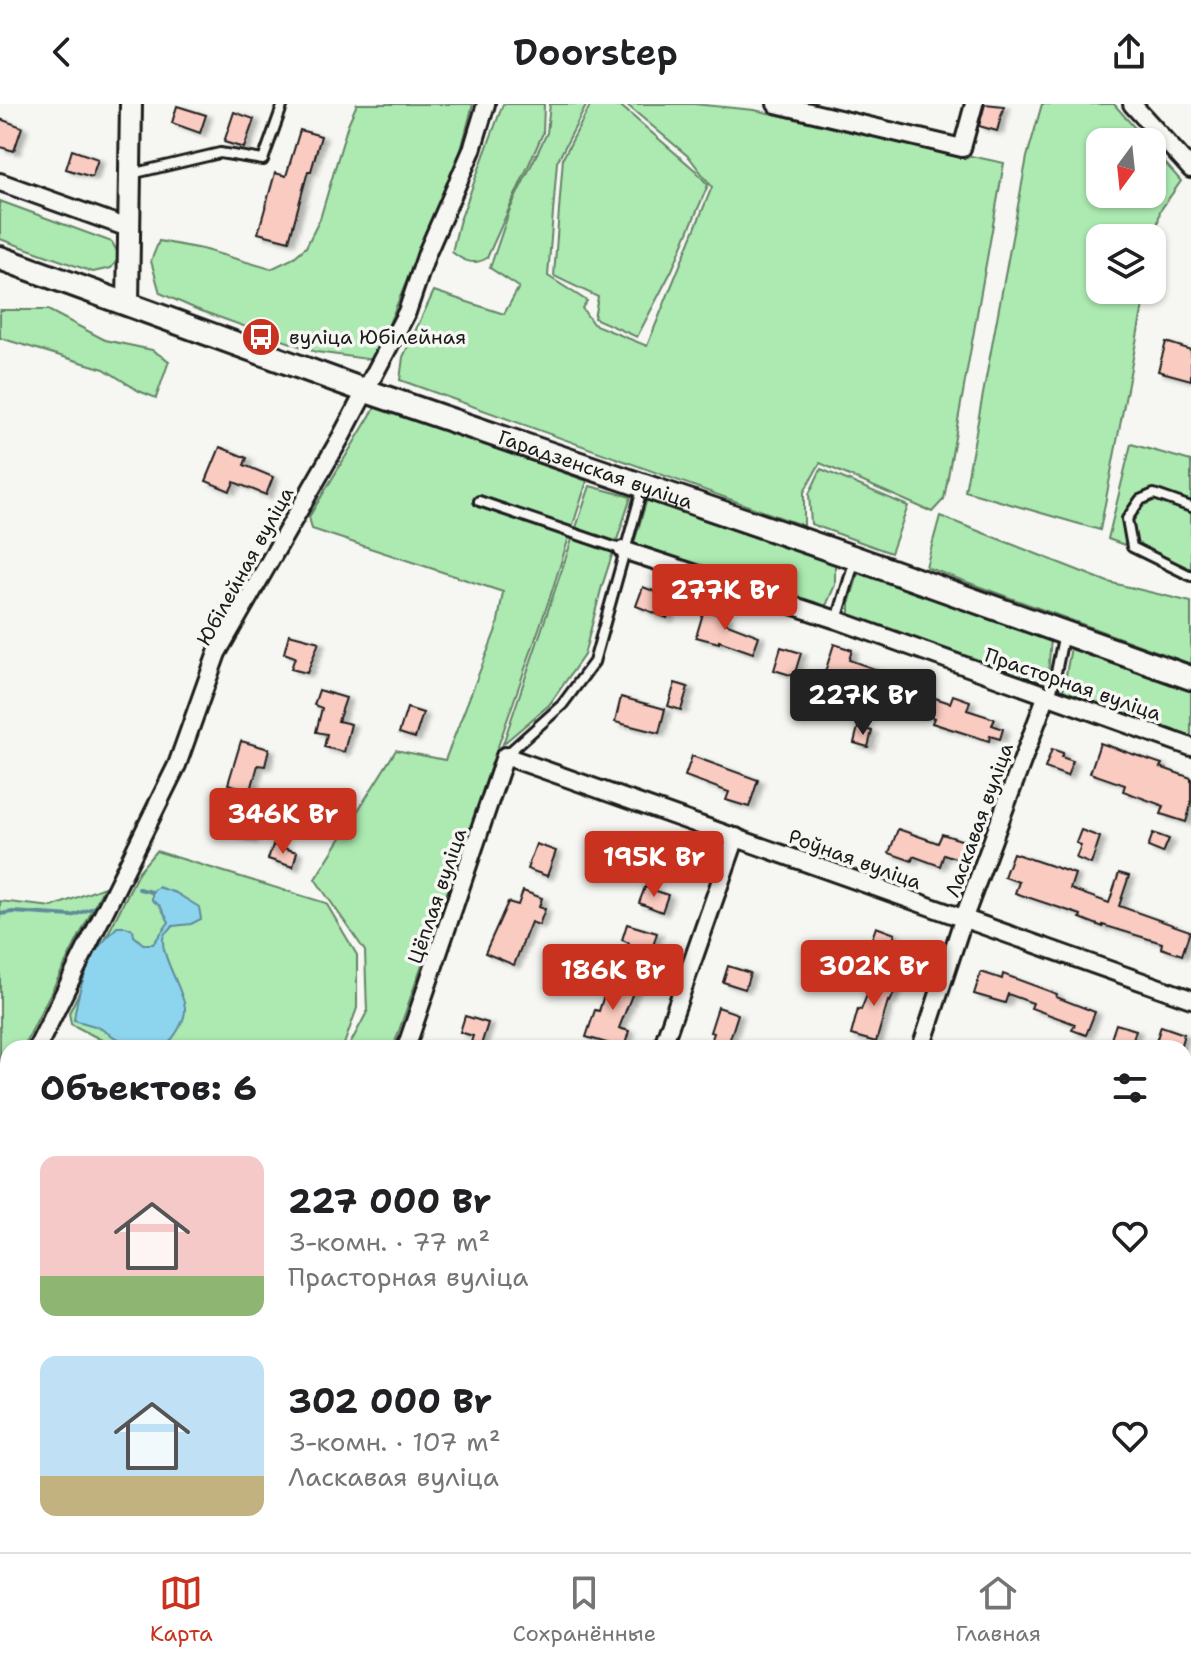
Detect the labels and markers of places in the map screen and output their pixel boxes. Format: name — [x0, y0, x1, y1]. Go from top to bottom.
bus stop icon: вуліца Юбілейная — [240, 316, 282, 358]
place label: вуліца Юбілейная — [289, 324, 466, 350]
pin: 277K Br — [651, 564, 799, 632]
pin: 227K Br — [789, 669, 937, 737]
pin: 346K Br — [209, 788, 357, 856]
pin: 195K Br — [580, 831, 728, 899]
pin: 302K Br — [800, 940, 948, 1008]
pin: 186K Br — [539, 944, 687, 1012]

